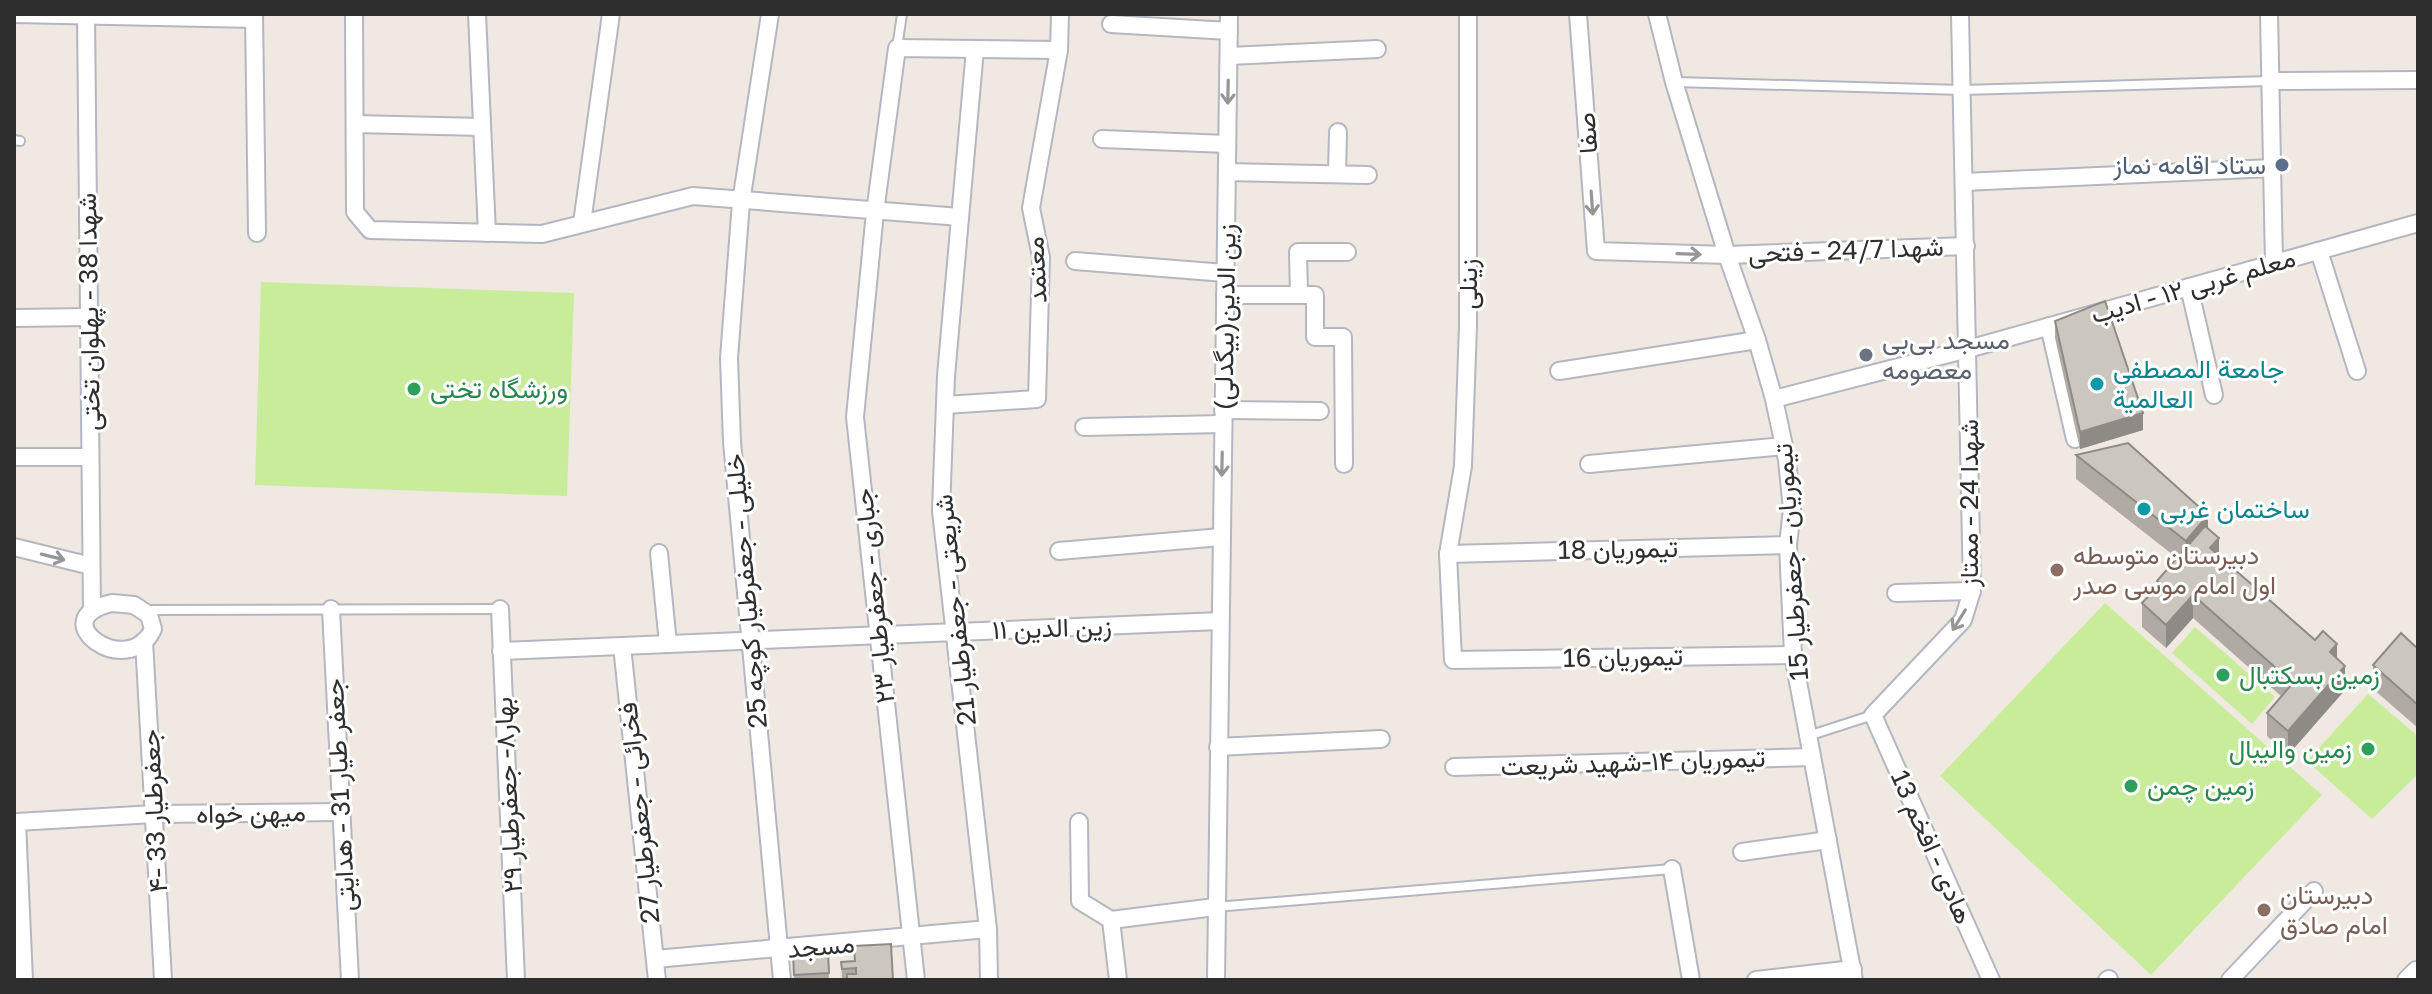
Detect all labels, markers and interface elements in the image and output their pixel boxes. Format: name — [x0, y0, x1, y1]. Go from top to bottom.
one-way arrow — [1221, 78, 1236, 105]
street label: صفا — [1570, 111, 1603, 155]
place label: ستاد اقامه نماز — [2112, 149, 2266, 181]
marker: ستاد اقامه نماز — [2273, 156, 2291, 174]
one-way arrow — [1585, 189, 1600, 216]
street label: شهدا 38 - پهلوان تختی — [71, 193, 109, 431]
street label: زین الدین(بیگدلی) — [1207, 223, 1243, 411]
street label: شهدا 24/7 - فتحی — [1748, 231, 1944, 269]
street label: معتمد — [1018, 236, 1053, 304]
street label: معلم غربی ۱۲ - ادیب — [2087, 242, 2299, 331]
one-way arrow — [1675, 246, 1702, 262]
street label: زینلی — [1452, 259, 1484, 309]
place label: مسجد بی‌بی معصومه — [1882, 324, 2010, 386]
marker: مسجد بی‌بی معصومه — [1857, 346, 1875, 364]
place label: جامعة المصطفی العالمیة — [2113, 353, 2284, 414]
place label: ورزشگاه تختی — [430, 373, 568, 405]
marker: جامعة المصطفی العالمیة — [2088, 375, 2106, 393]
marker: ورزشگاه تختی — [405, 380, 423, 398]
street label: شهدا 24 - ممتاز — [1953, 419, 1985, 588]
street label: تیموریان - جعفرطیار 15 — [1767, 442, 1815, 682]
one-way arrow — [1215, 450, 1230, 477]
street label: خلیلی - جعفرطیار کوچه 25 — [718, 452, 776, 730]
street label: جباری - جعفرطیار ۲۳ — [847, 487, 901, 705]
street label: شریعتی - جعفرطیار 21 — [927, 493, 983, 727]
place label: ساختمان غربی — [2160, 493, 2310, 525]
marker: ساختمان غربی — [2135, 500, 2153, 518]
street label: تیموریان 18 — [1558, 532, 1678, 566]
place label: دبیرستان متوسطه اول امام موسی صدر — [2072, 539, 2276, 602]
one-way arrow — [39, 550, 65, 565]
marker: دبیرستان متوسطه اول امام موسی صدر — [2048, 561, 2066, 579]
one-way arrow — [1951, 608, 1968, 630]
street label: زین الدین ۱۱ — [992, 610, 1112, 646]
street label: تیموریان 16 — [1563, 640, 1683, 674]
place label: زمین بسکتبال — [2239, 659, 2380, 691]
marker: زمین بسکتبال — [2214, 666, 2232, 684]
street label: جعفر طیار 31 - هدایتی — [318, 678, 362, 912]
street label: بهار۸- جعفرطیار ۲۹ — [487, 696, 529, 894]
street label: فخرائی - جعفرطیار 27 — [611, 701, 667, 925]
street label: ۴- جعفرطیار 33 — [134, 729, 174, 893]
place label: زمین والیبال — [2229, 733, 2352, 765]
marker: زمین والیبال — [2359, 740, 2377, 758]
street label: تیموریان ۱۴-شهید شریعت — [1500, 741, 1766, 783]
street label: هادی - افخم 13 — [1883, 765, 1980, 929]
place label: زمین چمن — [2147, 770, 2254, 804]
marker: زمین چمن — [2122, 777, 2140, 795]
street label: میهن خواه — [196, 796, 306, 830]
place label: دبیرستان امام صادق — [2280, 879, 2388, 942]
marker: دبیرستان امام صادق — [2255, 901, 2273, 919]
street label: مسجد — [786, 927, 856, 964]

